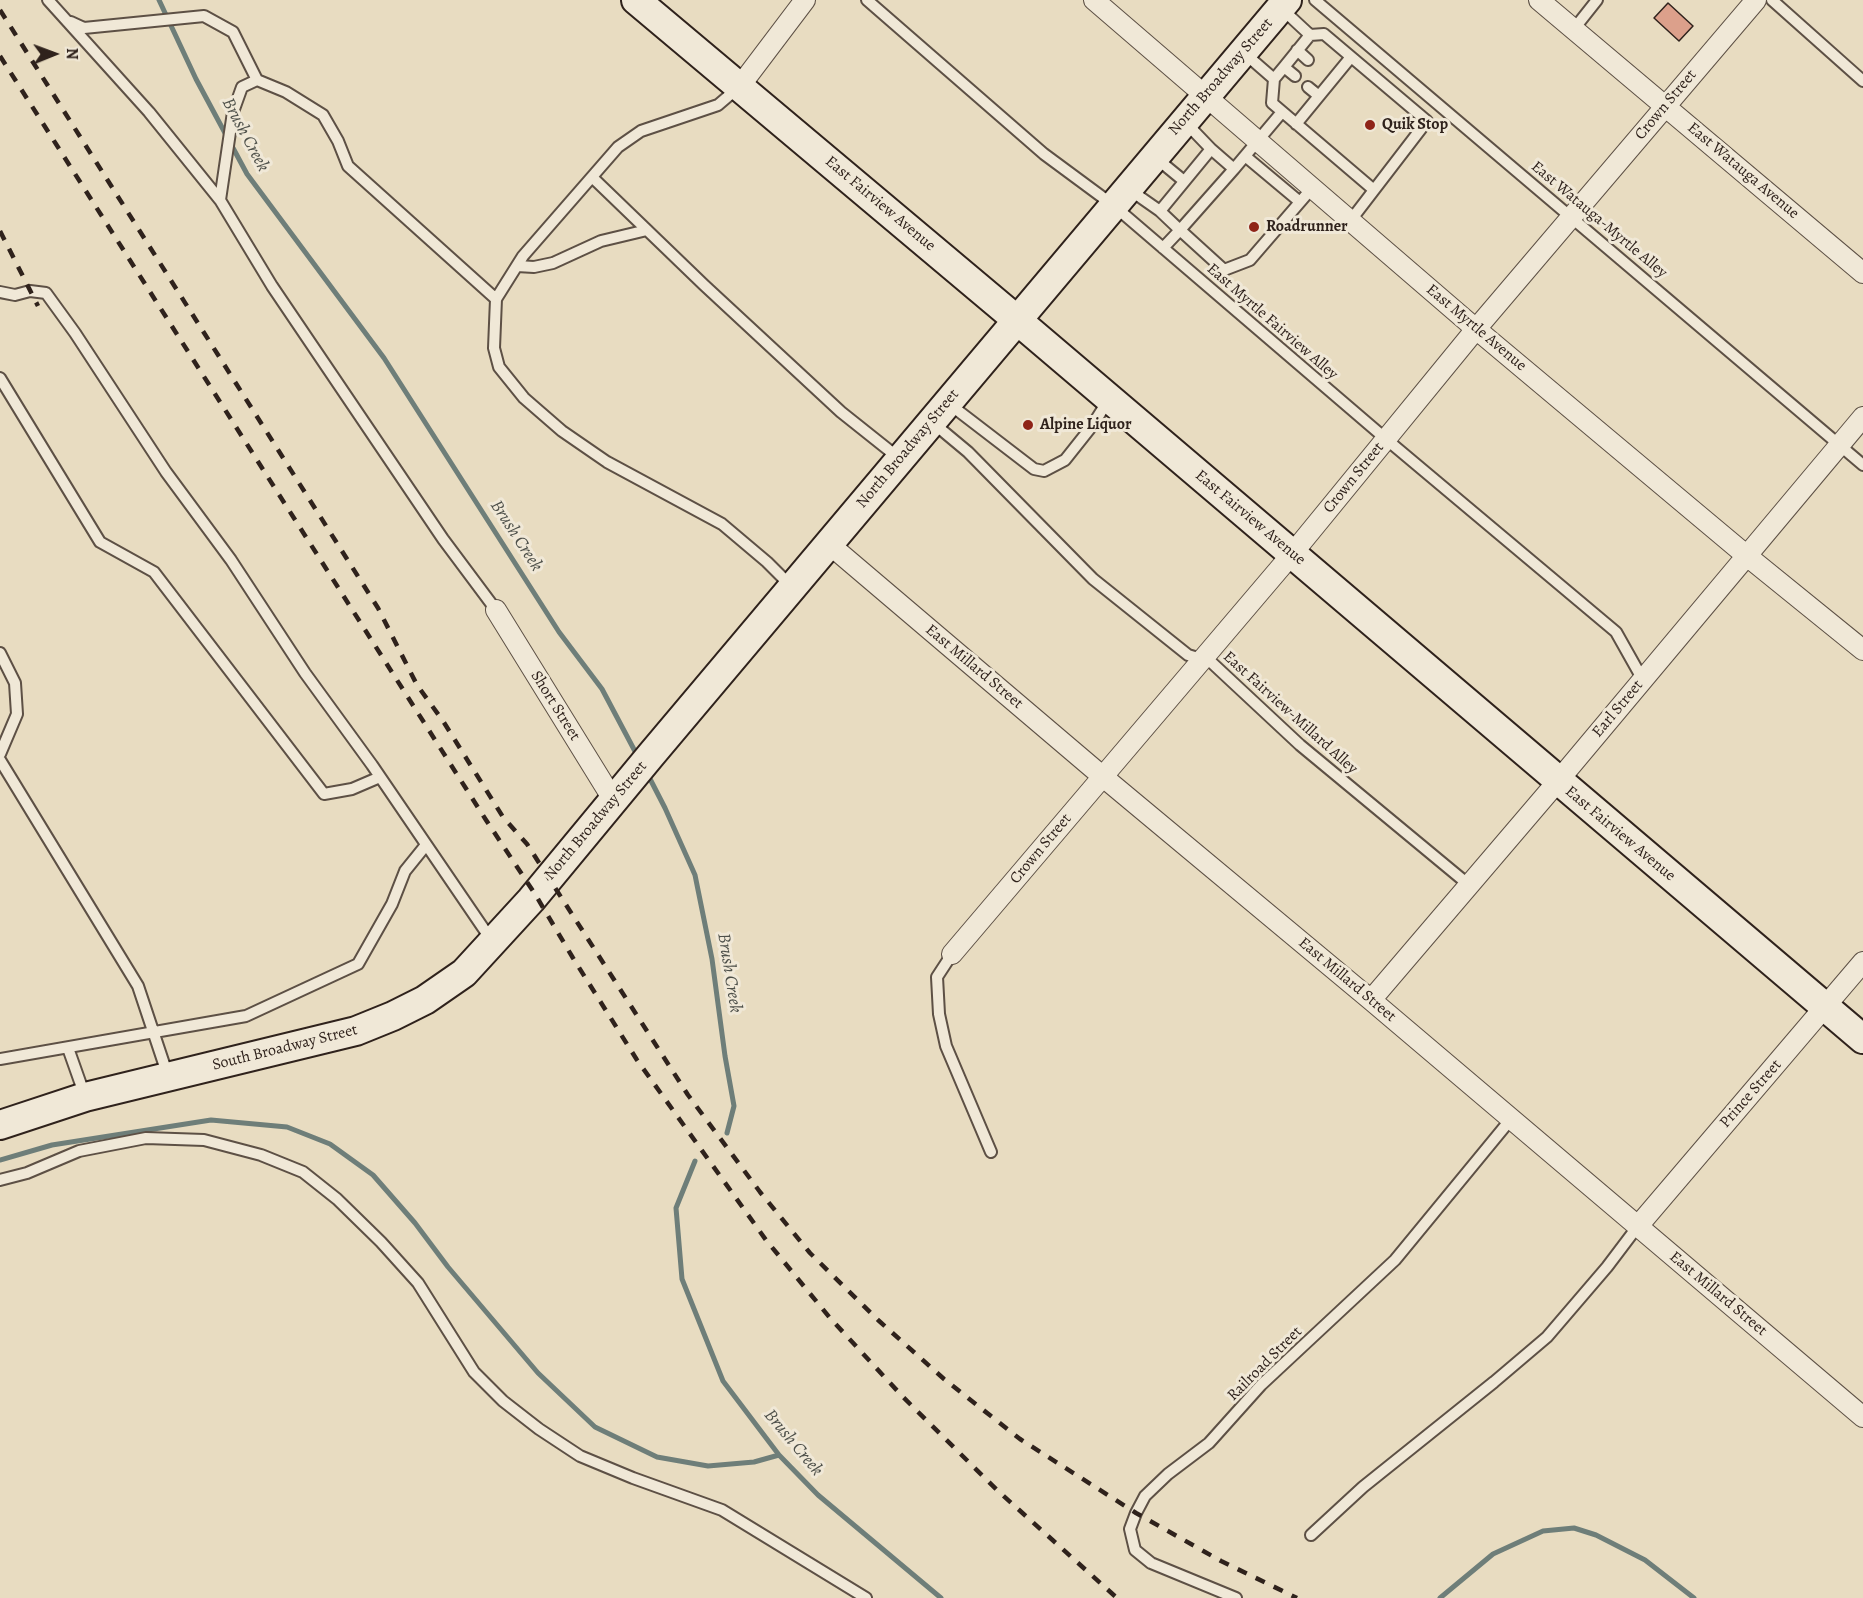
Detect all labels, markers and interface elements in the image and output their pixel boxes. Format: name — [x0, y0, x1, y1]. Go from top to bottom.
street label: North Broadway Street — [1165, 14, 1277, 140]
north arrow — [24, 24, 84, 84]
text: N — [61, 48, 83, 60]
street label: Crown Street — [1631, 66, 1701, 144]
water label: Brush Creek — [217, 94, 273, 176]
place label: Quik Stop — [1382, 115, 1448, 135]
marker: Quik Stop — [1363, 118, 1377, 132]
street label: East Watauga Avenue — [1683, 119, 1803, 223]
street label: East Fairview Avenue — [821, 152, 939, 256]
street label: East Watauga-Myrtle Alley — [1527, 157, 1671, 283]
place label: Roadrunner — [1266, 217, 1348, 237]
marker: Roadrunner — [1247, 220, 1261, 234]
street label: East Myrtle Fairview Alley — [1202, 260, 1342, 384]
street label: East Myrtle Avenue — [1422, 280, 1530, 376]
street label: North Broadway Street — [853, 386, 963, 512]
place label: Alpine Liquor — [1040, 415, 1132, 435]
marker: Alpine Liquor — [1021, 418, 1035, 432]
street label: Crown Street — [1319, 439, 1389, 517]
street label: East Fairview Avenue — [1191, 466, 1309, 570]
water label: Brush Creek — [485, 496, 547, 576]
street label: East Millard Street — [921, 621, 1027, 713]
street label: East Fairview-Millard Alley — [1219, 647, 1361, 779]
street label: Short Street — [526, 668, 584, 744]
street label: Earl Street — [1588, 676, 1648, 742]
street label: North Broadway Street — [541, 758, 651, 884]
street label: East Fairview Avenue — [1561, 782, 1679, 886]
street label: Crown Street — [1006, 810, 1076, 888]
water label: Brush Creek — [712, 932, 746, 1014]
street label: East Millard Street — [1294, 934, 1400, 1026]
street label: South Broadway Street — [210, 1021, 360, 1075]
street label: Prince Street — [1716, 1056, 1786, 1132]
street label: East Millard Street — [1665, 1248, 1771, 1340]
street label: Railroad Street — [1224, 1323, 1306, 1405]
water label: Brush Creek — [759, 1405, 827, 1481]

